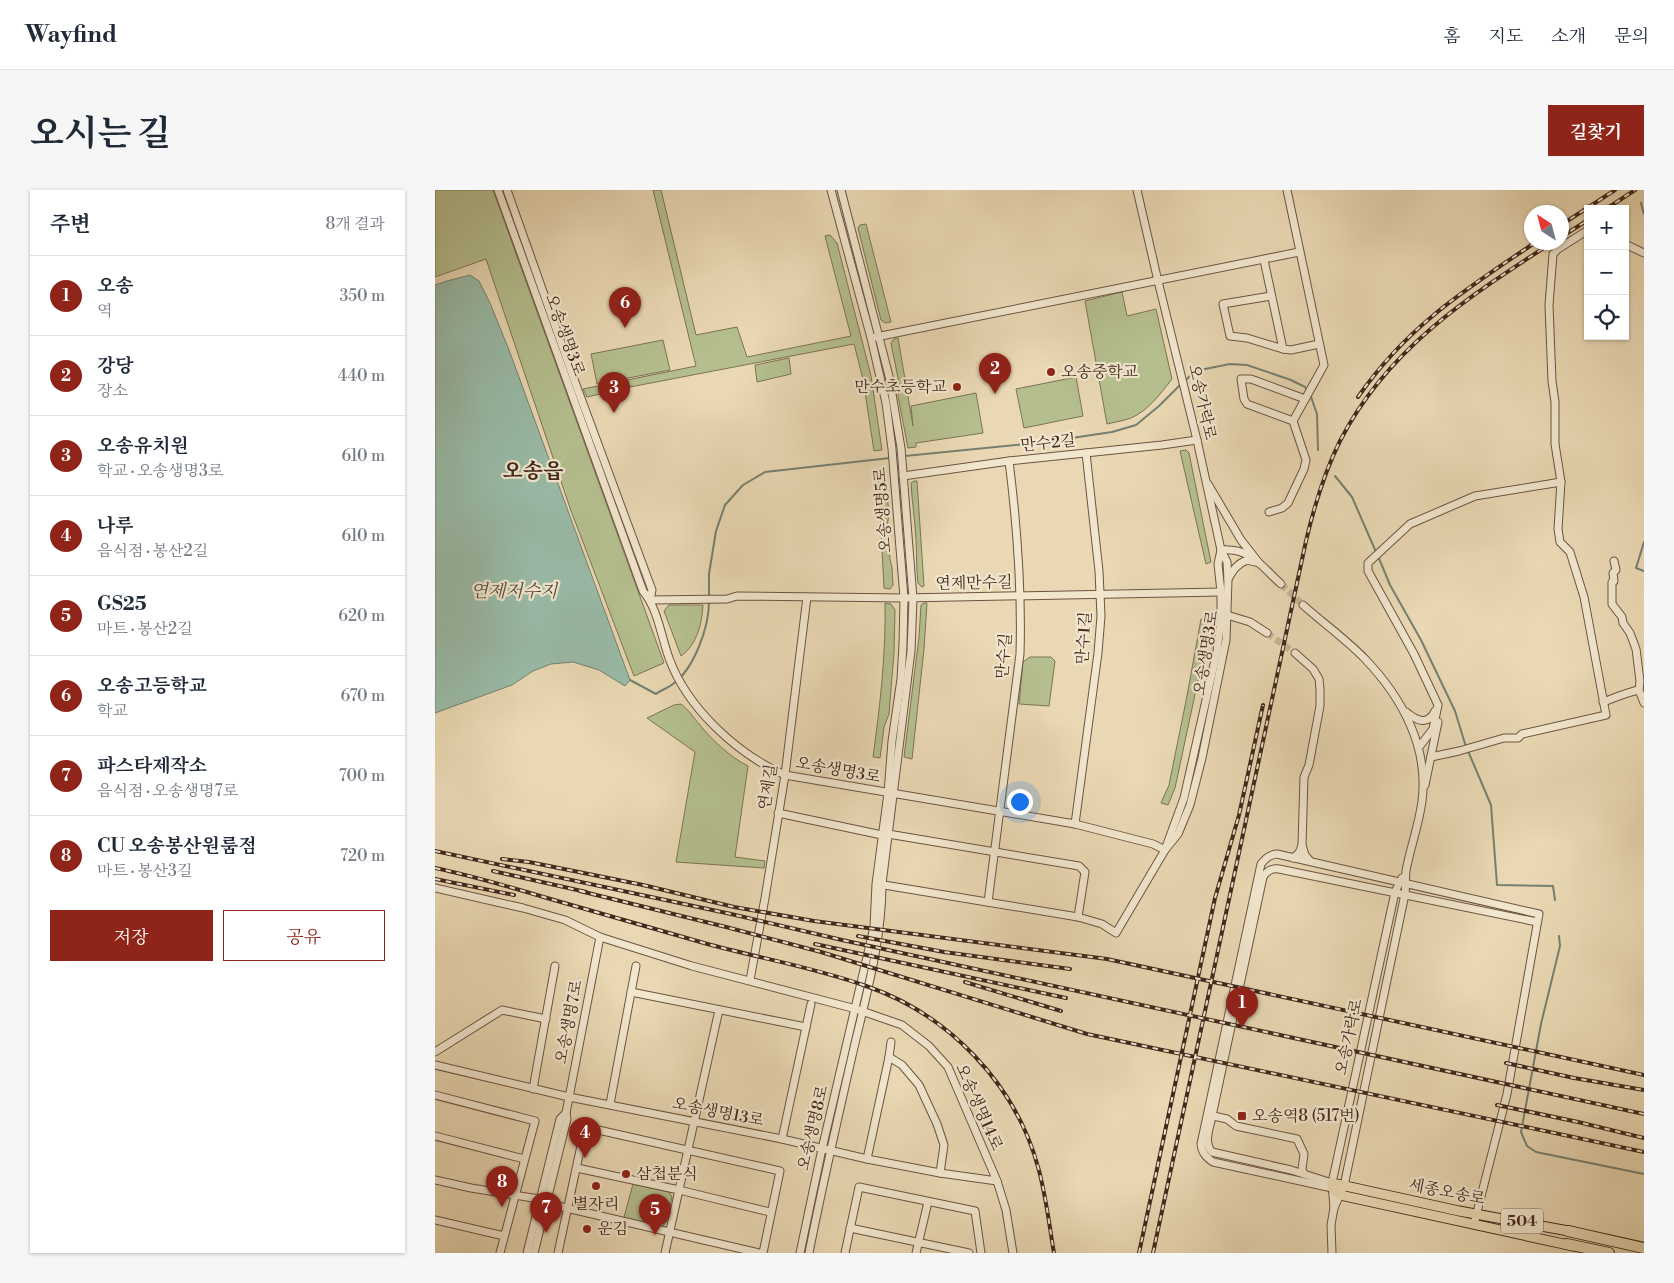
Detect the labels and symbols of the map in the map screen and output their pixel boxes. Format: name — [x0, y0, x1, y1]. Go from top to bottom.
north arrow — [1524, 205, 1569, 250]
pin: 6 — [609, 287, 641, 328]
street label: 오송생명3로 — [541, 291, 589, 379]
pin: 2 — [979, 353, 1011, 394]
place label: 오송중학교 — [1061, 362, 1138, 382]
street label: 오송가락로 — [1184, 362, 1221, 442]
marker: 오송중학교 — [1045, 366, 1057, 378]
pin: 3 — [598, 372, 630, 413]
place label: 만수초등학교 — [854, 377, 947, 397]
marker: 만수초등학교 — [951, 381, 963, 393]
street label: 만수2길 — [1019, 430, 1077, 456]
district label: 오송읍 — [503, 459, 563, 485]
street label: 오송생명5로 — [870, 466, 896, 554]
street label: 연제만수길 — [935, 572, 1013, 594]
water label: 연제저수지 — [471, 580, 559, 603]
street label: 오송생명3로 — [1189, 608, 1223, 697]
street label: 만수1길 — [1072, 611, 1096, 665]
street label: 만수길 — [992, 632, 1016, 680]
street label: 오송생명3로 — [794, 753, 883, 787]
street label: 연제길 — [754, 763, 782, 811]
your location — [1007, 789, 1033, 815]
street label: 오송생명7로 — [551, 978, 587, 1066]
pin: 1 — [1226, 987, 1258, 1028]
street label: 오송가락로 — [1331, 997, 1367, 1077]
street label: 오송생명14로 — [951, 1060, 1007, 1154]
street label: 오송생명8로 — [793, 1083, 833, 1173]
street label: 오송생명13로 — [670, 1093, 766, 1131]
place label: 오송역8 (517번) — [1252, 1106, 1360, 1126]
marker: 오송역8 (517번) — [1236, 1110, 1248, 1122]
pin: 4 — [569, 1117, 601, 1158]
place label: 삼첩분식 — [636, 1164, 698, 1184]
pin: 8 — [486, 1166, 518, 1207]
marker: 삼첩분식 — [620, 1168, 632, 1180]
street label: 세종오송로 — [1407, 1175, 1487, 1209]
marker: 별자리 — [590, 1180, 602, 1192]
pin: 7 — [530, 1192, 562, 1233]
place label: 별자리 — [573, 1194, 619, 1214]
pin: 5 — [639, 1194, 671, 1235]
road number: 504 — [1501, 1208, 1543, 1234]
place label: 운김 — [597, 1219, 628, 1239]
marker: 운김 — [581, 1223, 593, 1235]

